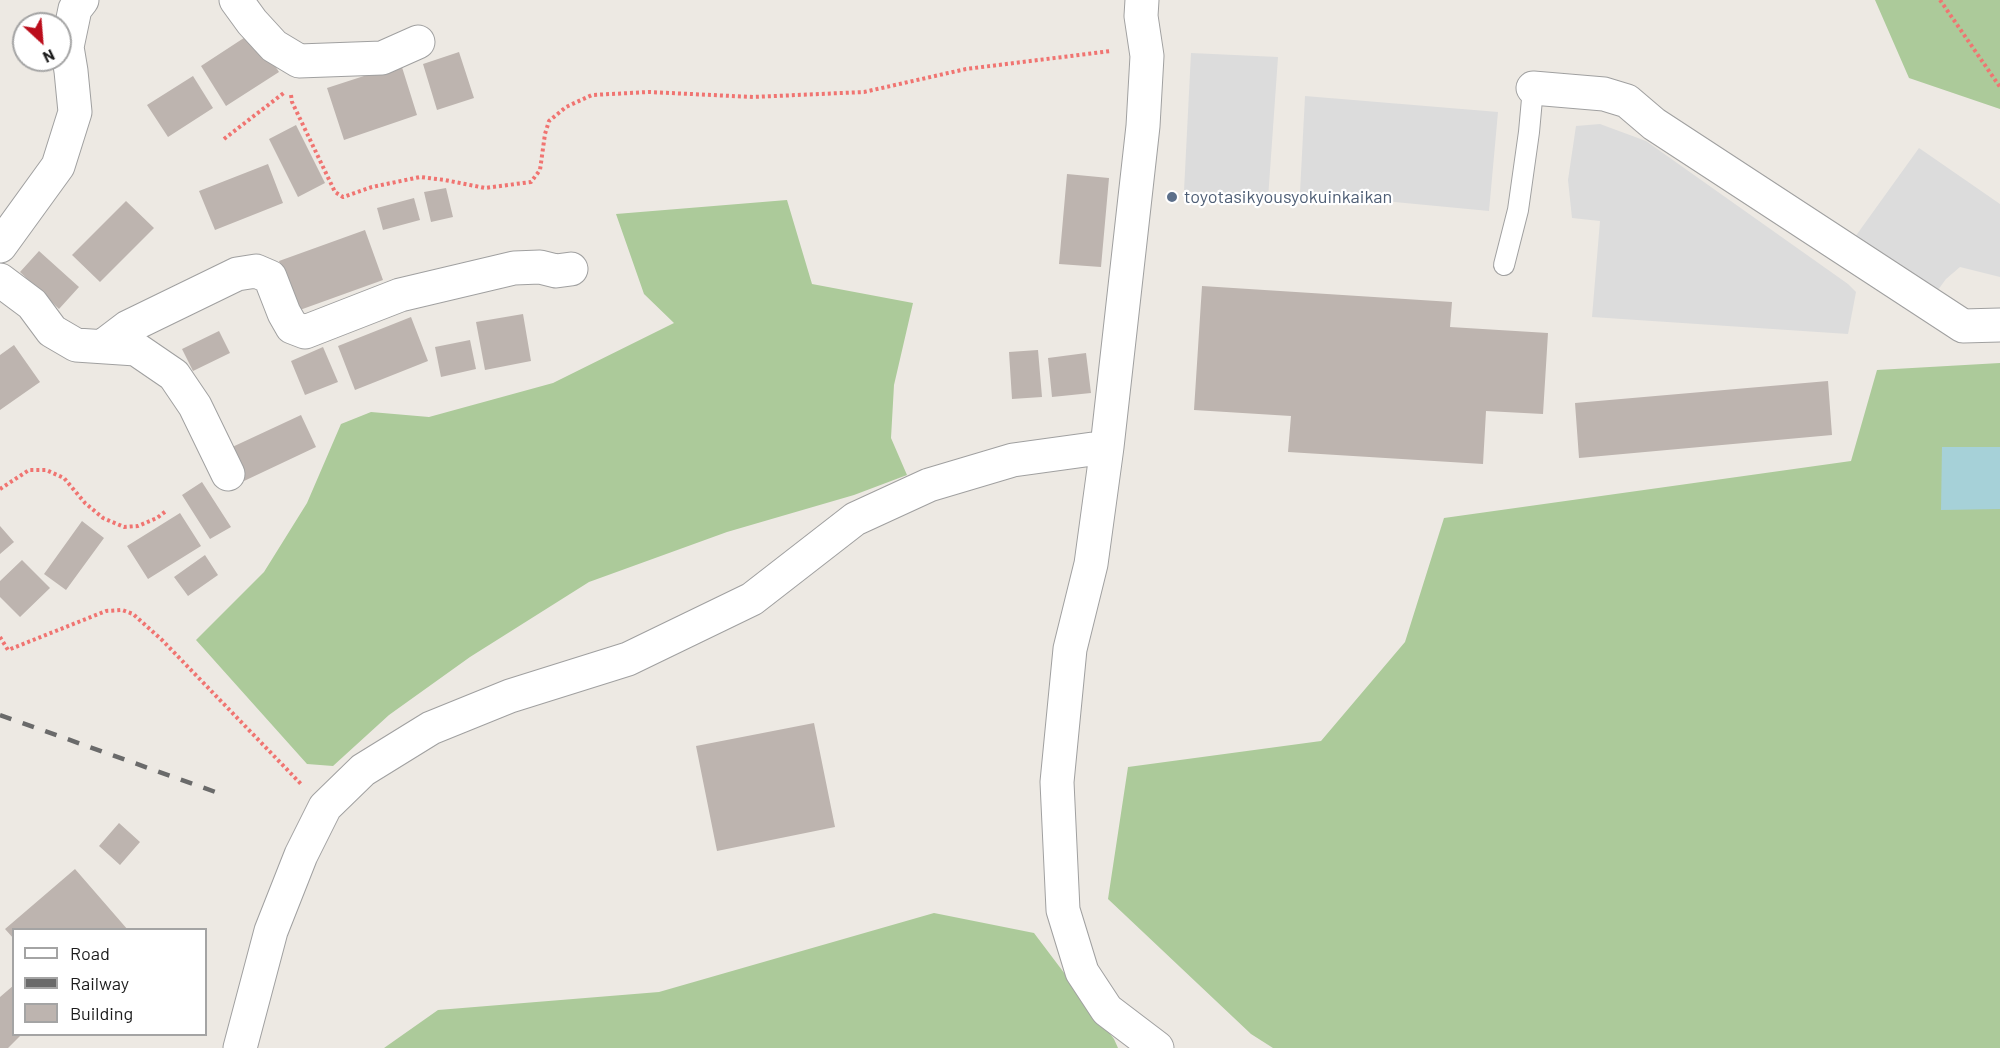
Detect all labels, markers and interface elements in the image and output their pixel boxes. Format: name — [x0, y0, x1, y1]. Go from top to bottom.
north arrow — [12, 12, 72, 72]
text: N — [40, 46, 58, 68]
place label: toyotasikyousyokuinkaikan — [1184, 186, 1392, 208]
marker: toyotasikyousyokuinkaikan — [1165, 190, 1179, 204]
legend — [12, 928, 207, 1036]
text: Road — [70, 942, 110, 964]
text: Railway — [70, 972, 129, 994]
text: Building — [70, 1002, 133, 1024]

